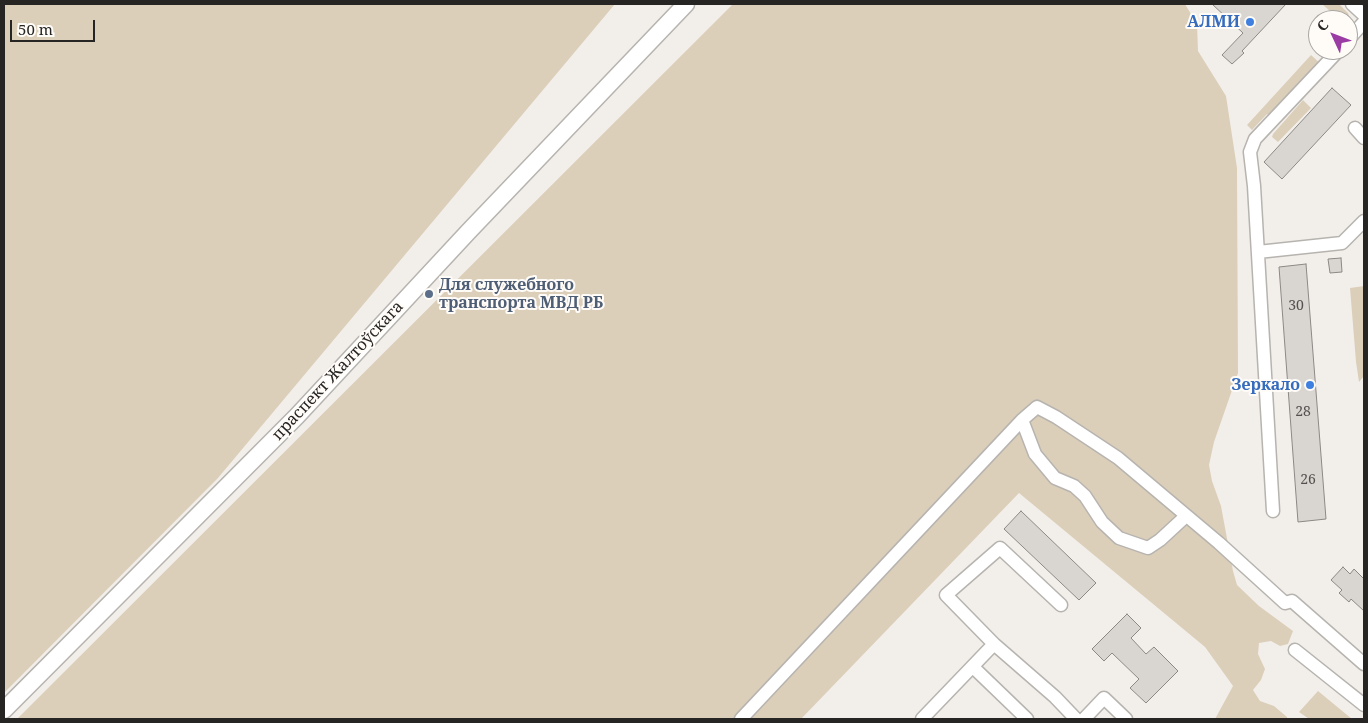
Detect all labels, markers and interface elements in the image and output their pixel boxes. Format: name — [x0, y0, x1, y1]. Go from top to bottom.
scale bar — [12, 10, 98, 42]
north arrow — [1308, 10, 1358, 60]
place label: АЛМИ — [1187, 12, 1240, 32]
text: С — [1312, 15, 1332, 35]
marker: АЛМИ — [1244, 16, 1256, 28]
text: 50 m — [18, 19, 53, 39]
place label: Для служебного транспорта МВД РБ — [439, 275, 603, 313]
marker: Для служебного транспорта МВД РБ — [423, 288, 435, 300]
street label: праспект Жалтоўскага — [268, 297, 408, 445]
house number: 30 — [1288, 298, 1304, 314]
place label: Зеркало — [1232, 375, 1300, 395]
marker: Зеркало — [1304, 379, 1316, 391]
house number: 28 — [1295, 404, 1311, 420]
house number: 26 — [1300, 472, 1316, 488]

